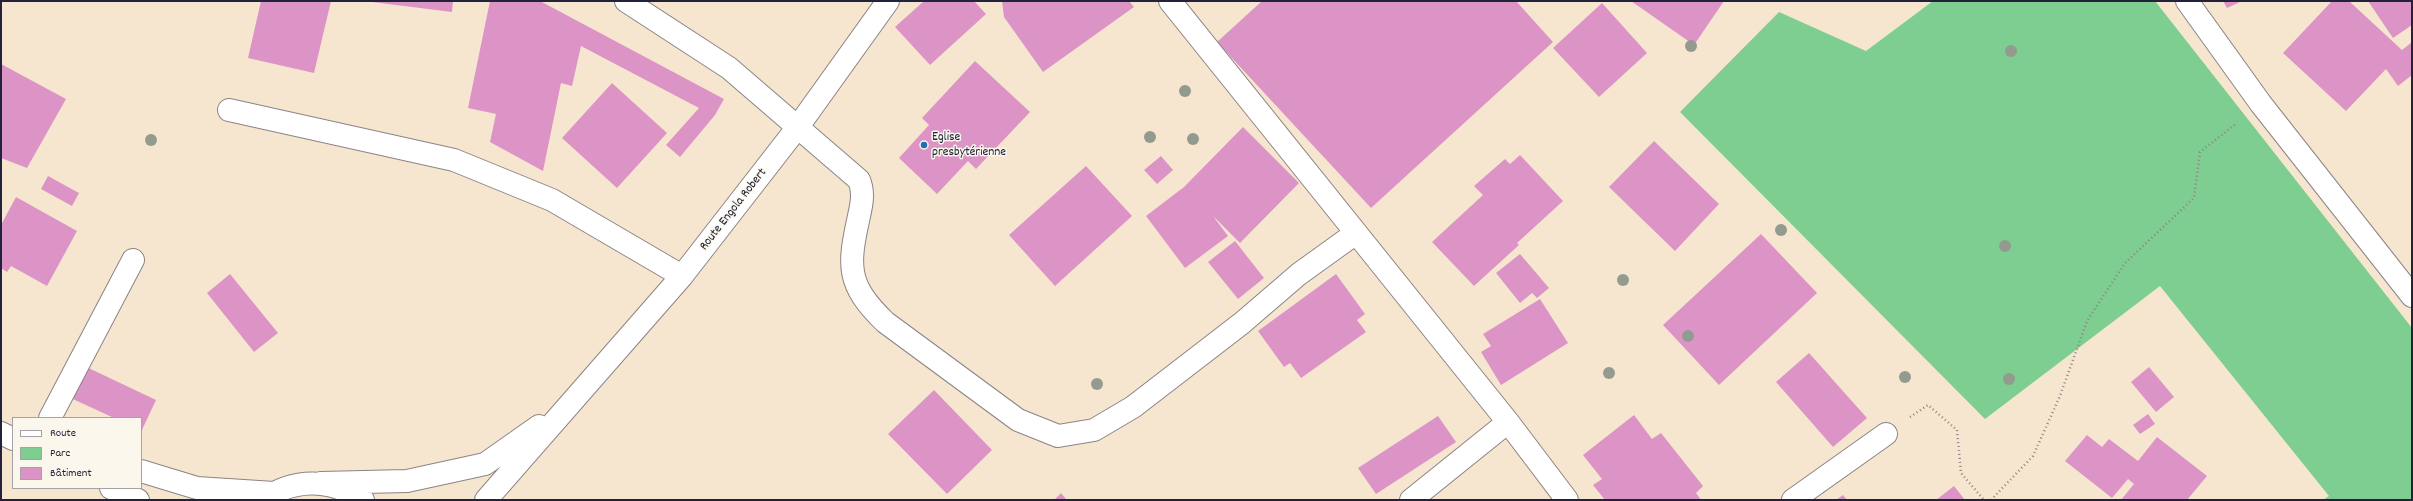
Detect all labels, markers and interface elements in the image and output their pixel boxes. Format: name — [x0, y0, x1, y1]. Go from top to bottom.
place label: Eglise presbytérienne — [932, 130, 1006, 161]
marker: Eglise presbytérienne — [919, 140, 929, 150]
street label: Route Engola Robert — [697, 166, 771, 254]
legend — [12, 417, 142, 489]
text: Route — [50, 425, 76, 442]
text: Parc — [50, 445, 70, 462]
text: Bâtiment — [50, 465, 92, 482]

